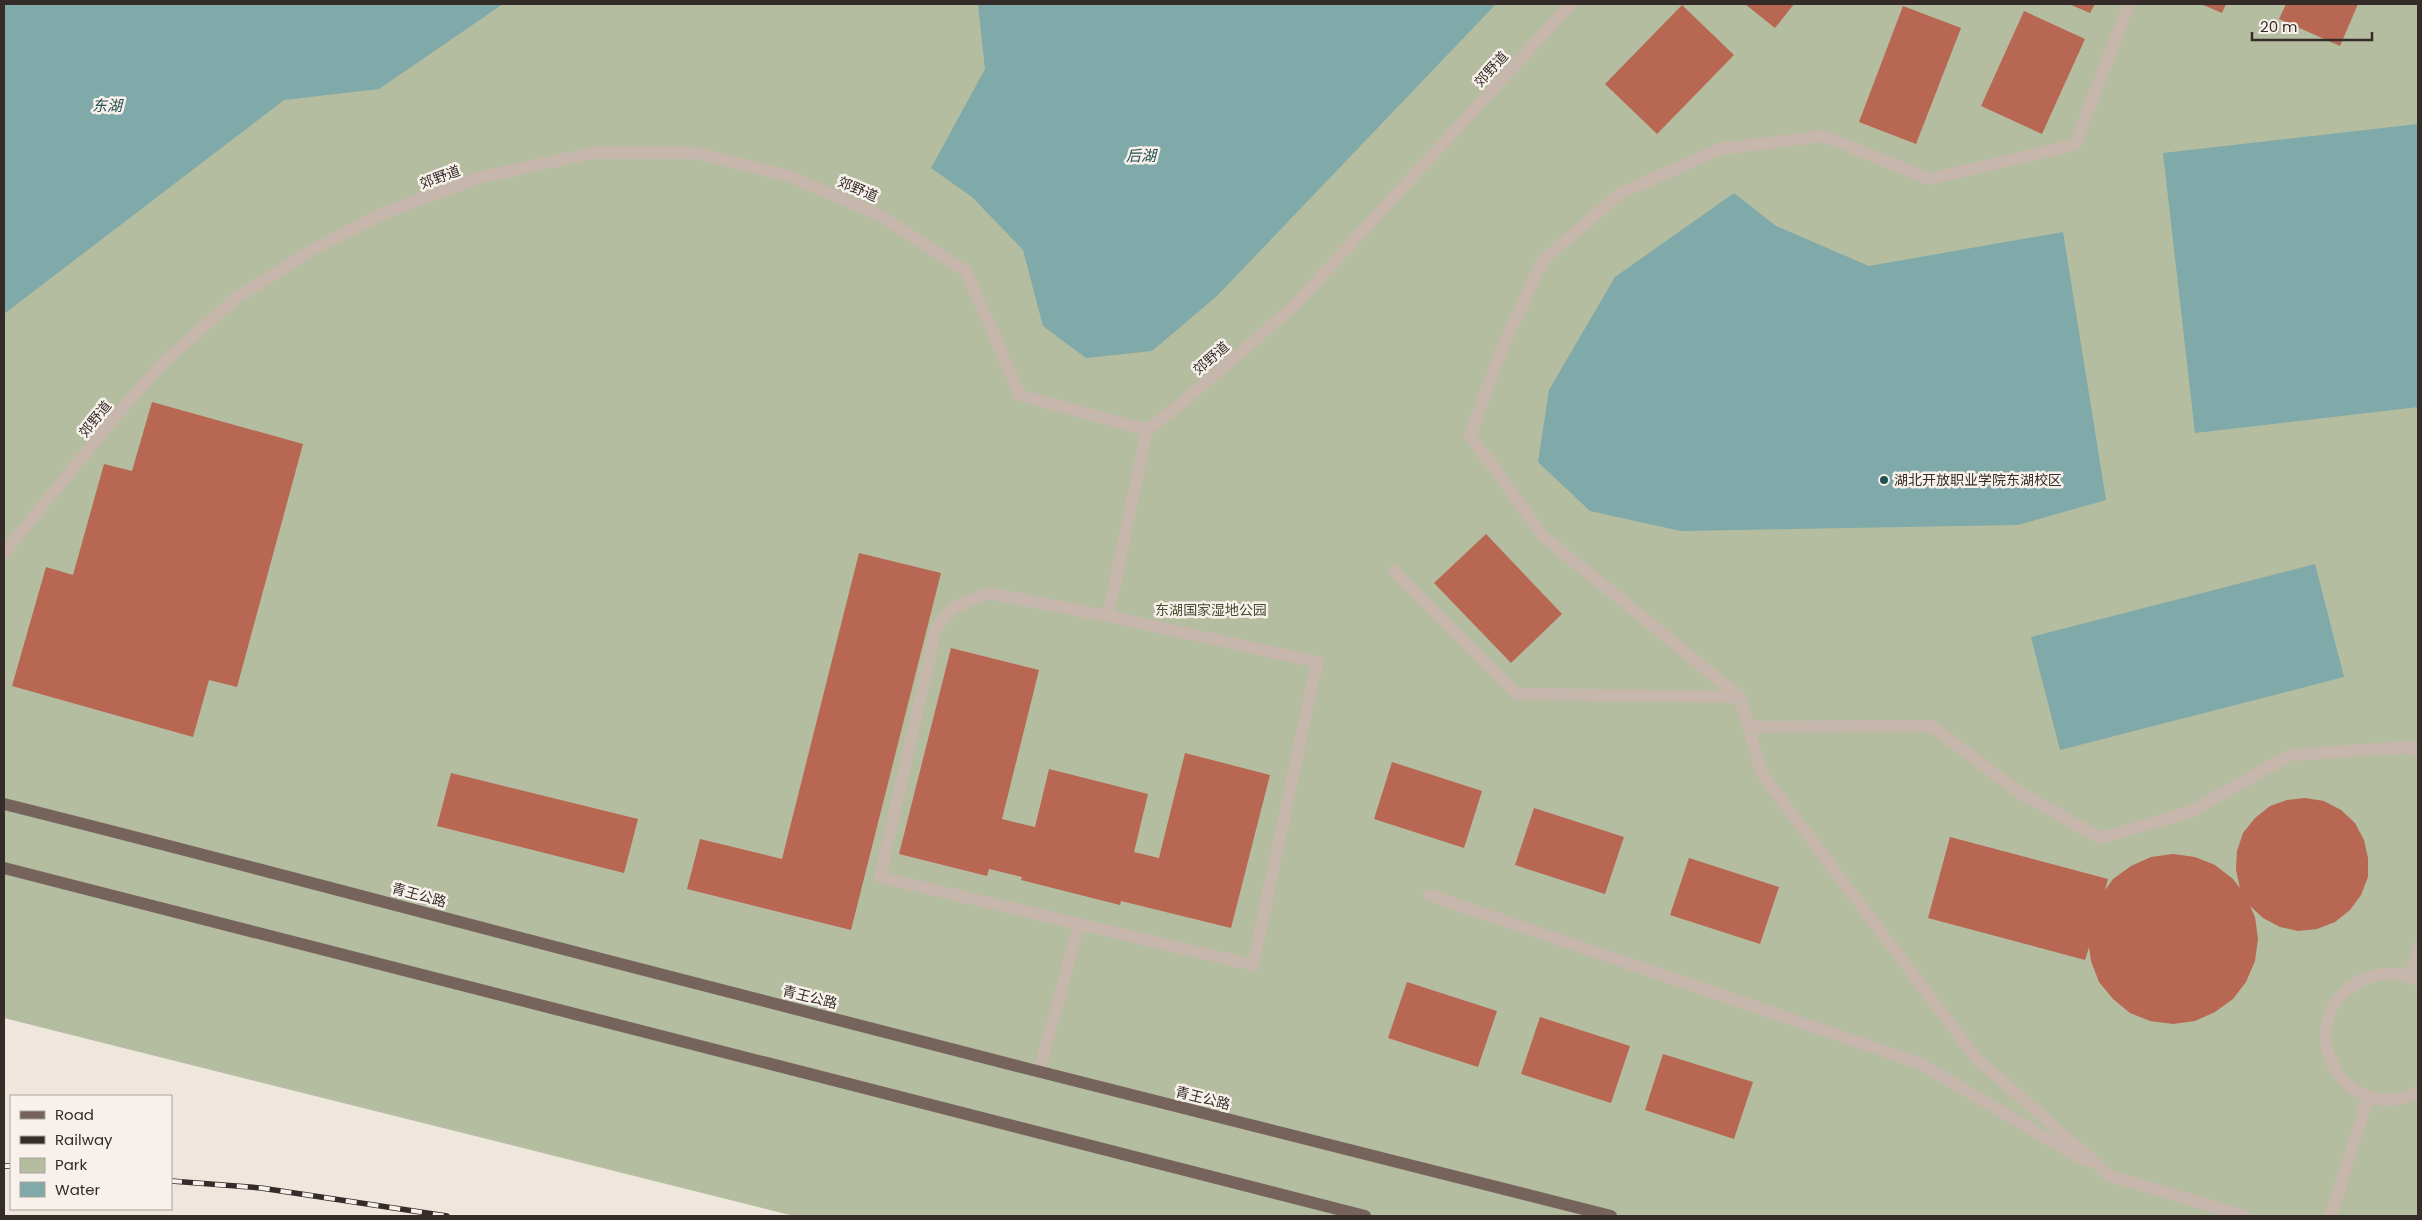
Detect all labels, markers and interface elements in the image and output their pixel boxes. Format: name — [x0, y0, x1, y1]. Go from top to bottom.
scale bar — [2252, 10, 2372, 42]
text: 20 m — [2260, 16, 2298, 37]
street label: 郊野道 — [1470, 47, 1512, 91]
water label: 东湖 — [92, 95, 124, 116]
water label: 后湖 — [1126, 145, 1158, 166]
street label: 郊野道 — [417, 160, 463, 194]
street label: 郊野道 — [835, 172, 881, 206]
street label: 郊野道 — [1189, 337, 1233, 379]
street label: 郊野道 — [74, 396, 116, 442]
place label: 湖北开放职业学院东湖校区 — [1894, 470, 2062, 490]
marker: 湖北开放职业学院东湖校区 — [1878, 474, 1890, 486]
park label: 东湖国家湿地公园 — [1155, 600, 1267, 620]
street label: 青王公路 — [389, 878, 449, 912]
street label: 青王公路 — [780, 981, 840, 1013]
street label: 青王公路 — [1173, 1082, 1233, 1114]
legend — [10, 1095, 172, 1210]
text: Road — [55, 1104, 94, 1125]
text: Railway — [55, 1129, 113, 1150]
text: Park — [55, 1154, 87, 1175]
text: Water — [55, 1179, 101, 1200]

